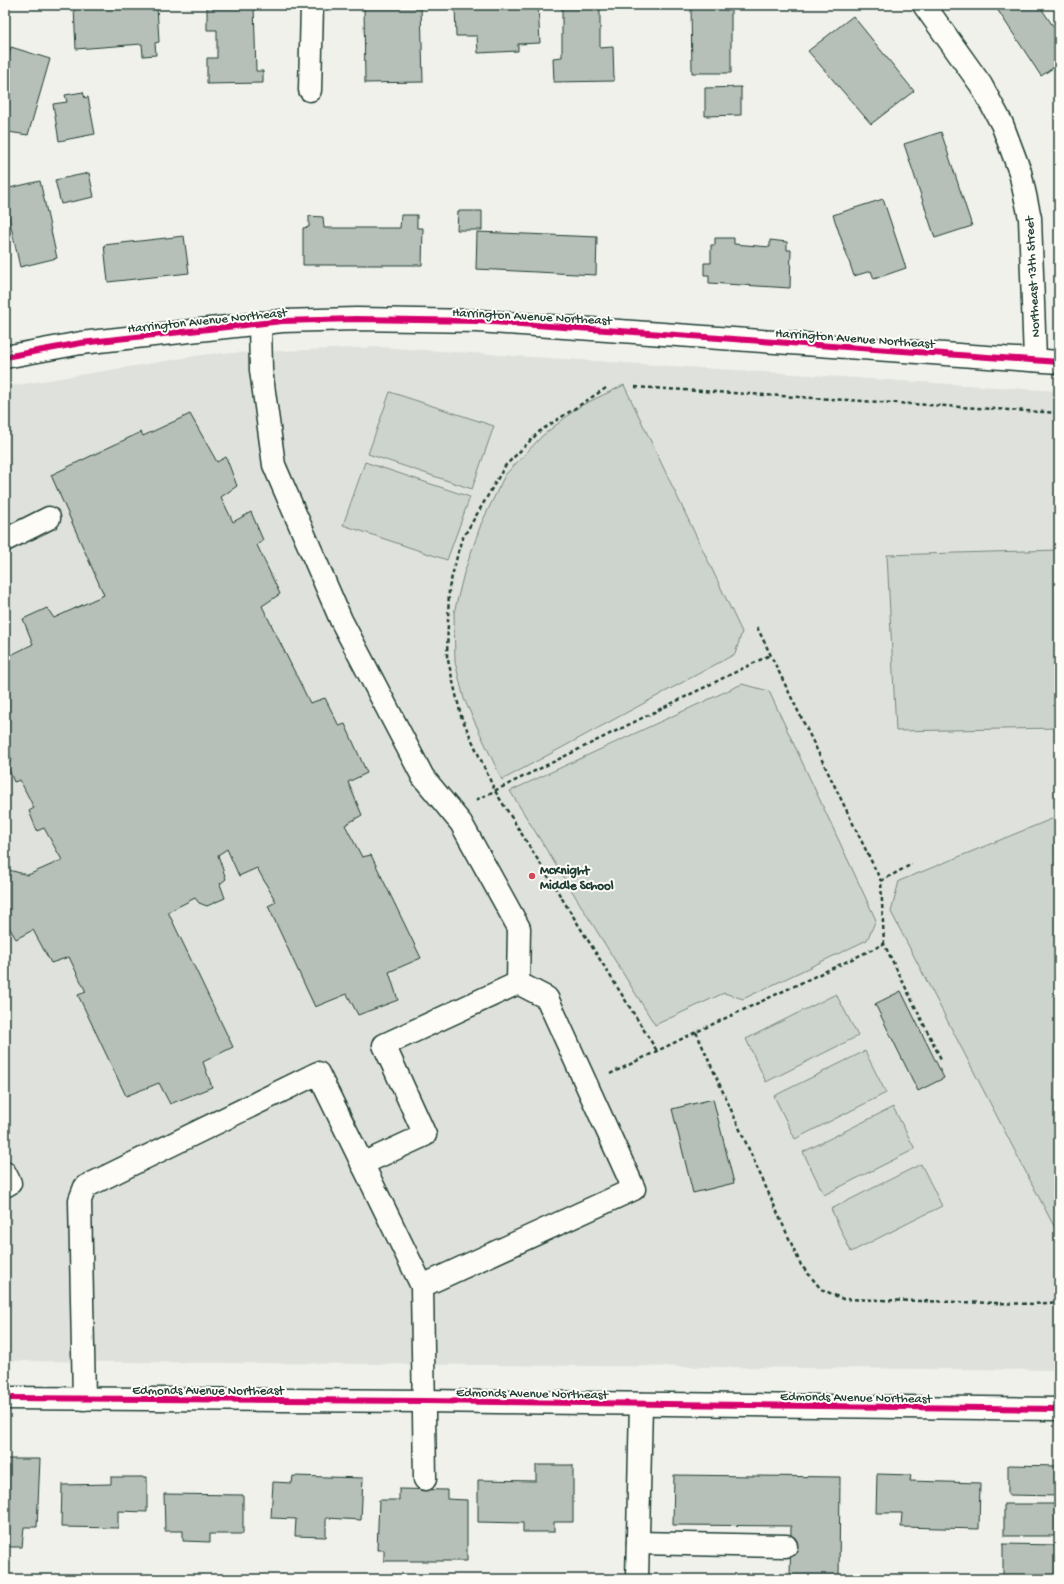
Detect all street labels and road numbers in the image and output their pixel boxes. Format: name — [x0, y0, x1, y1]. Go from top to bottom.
street label: Northeast 13th Street — [1023, 214, 1044, 338]
street label: Harrington Avenue Northeast — [127, 305, 289, 337]
street label: Harrington Avenue Northeast — [452, 306, 614, 329]
street label: Harrington Avenue Northeast — [775, 326, 937, 353]
street label: Edmonds Avenue Northeast — [132, 1384, 286, 1399]
street label: Edmonds Avenue Northeast — [456, 1386, 610, 1403]
street label: Edmonds Avenue Northeast — [780, 1390, 934, 1407]

